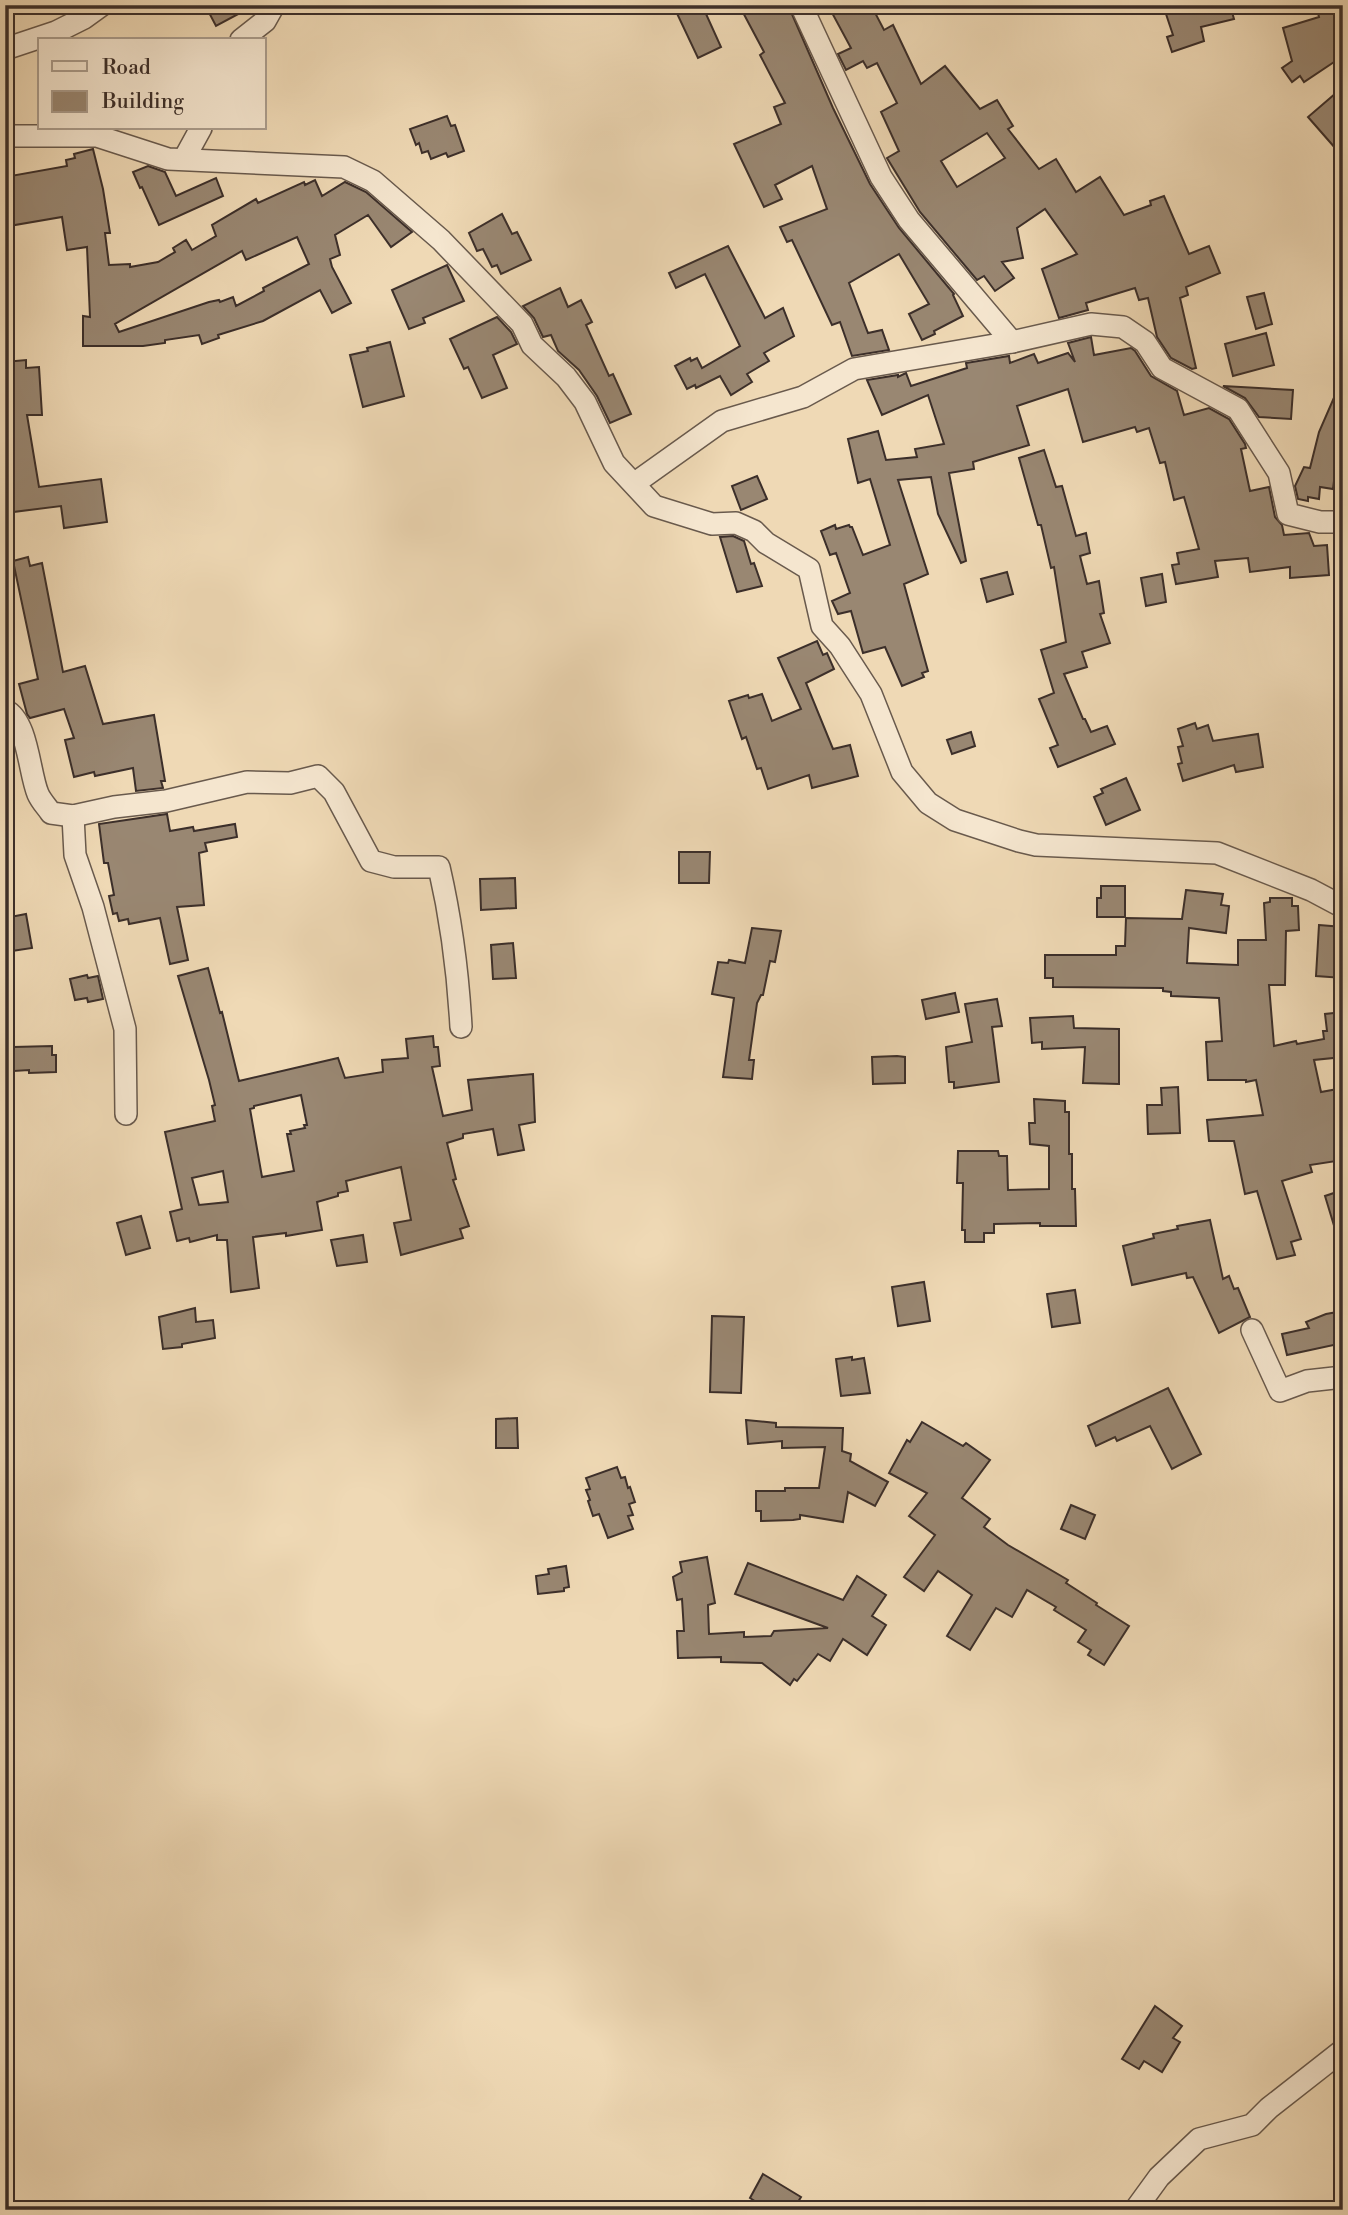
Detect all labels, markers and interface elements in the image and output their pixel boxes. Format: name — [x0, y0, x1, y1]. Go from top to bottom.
legend — [38, 38, 266, 130]
text: Road — [102, 55, 151, 81]
text: Building — [101, 89, 184, 115]

